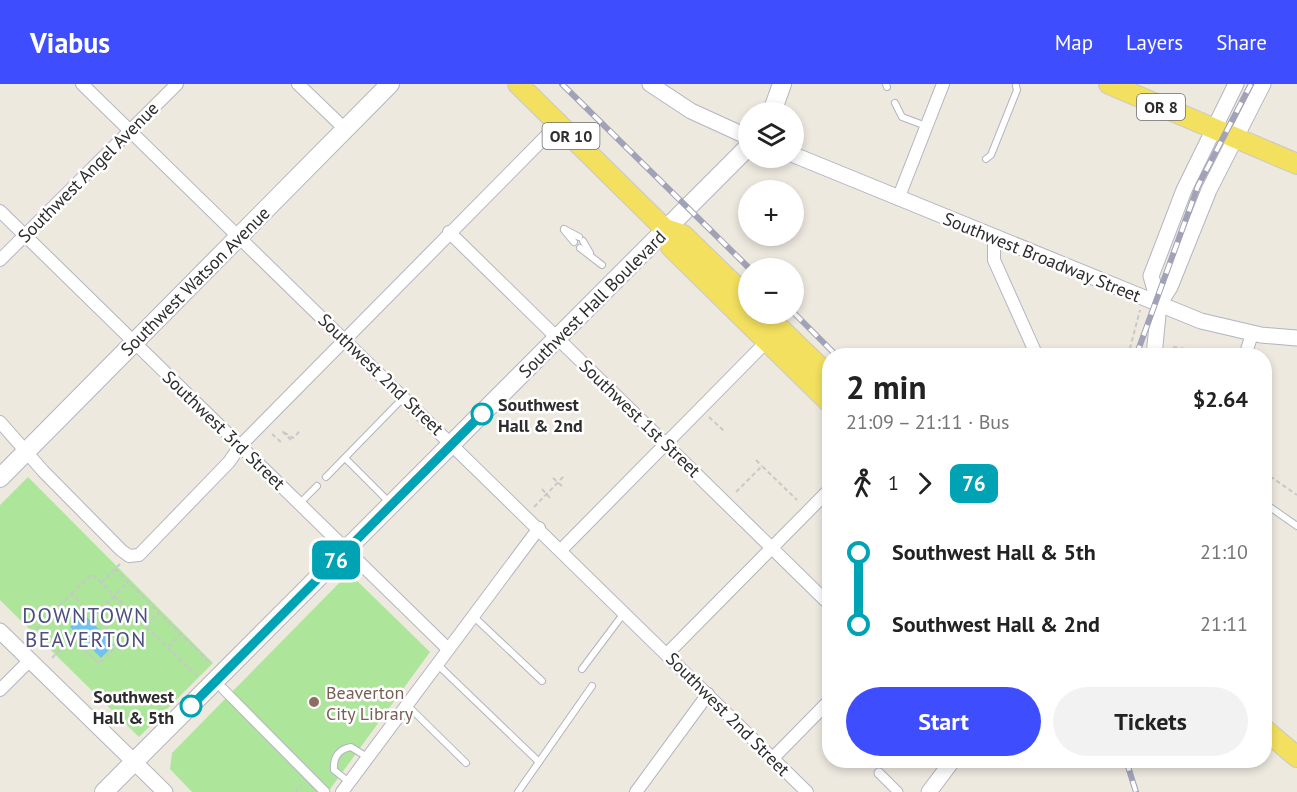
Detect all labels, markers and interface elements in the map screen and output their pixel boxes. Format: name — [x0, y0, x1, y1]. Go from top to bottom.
text: Viabus — [30, 24, 110, 61]
text: Map — [1055, 29, 1093, 56]
text: Layers — [1126, 29, 1183, 56]
text: Share — [1216, 29, 1267, 56]
road number: OR 8 — [1137, 94, 1185, 120]
street label: Southwest Angel Avenue — [13, 97, 163, 247]
map controls — [738, 102, 804, 324]
button: layers — [738, 102, 804, 168]
road number: OR 10 — [542, 123, 600, 149]
button: + — [738, 180, 804, 246]
street label: Southwest Watson Avenue — [115, 201, 275, 361]
street label: Southwest Broadway Street — [940, 207, 1144, 307]
street label: Southwest Hall Boulevard — [513, 225, 671, 383]
button: − — [738, 258, 804, 324]
street label: Southwest 2nd Street — [313, 308, 449, 440]
street label: Southwest 1st Street — [575, 354, 705, 482]
street label: Southwest 3rd Street — [158, 365, 290, 495]
text: 2 min — [846, 365, 927, 408]
text: $2.64 — [1193, 385, 1248, 413]
place label: Southwest Hall & 2nd — [498, 393, 583, 437]
marker: Southwest Hall & 2nd — [471, 403, 493, 425]
text: 21:09 – 21:11 · Bus — [846, 409, 1010, 435]
icon: walk — [846, 467, 879, 500]
icon: forward — [908, 467, 941, 500]
text: 1 — [888, 470, 899, 496]
text: 76 — [962, 470, 986, 497]
text: Southwest Hall & 5th — [892, 538, 1096, 566]
text: 21:10 — [1200, 539, 1248, 565]
line badge: 76 — [309, 540, 363, 580]
text: 76 — [324, 547, 348, 574]
district label: DOWNTOWN BEAVERTON — [22, 602, 150, 653]
text: Southwest Hall & 2nd — [892, 610, 1100, 638]
text: 21:11 — [1200, 611, 1248, 637]
street label: Southwest 2nd Street — [661, 647, 795, 781]
place label: Beaverton City Library — [326, 681, 414, 725]
place label: Southwest Hall & 5th — [93, 685, 175, 729]
button: Start — [846, 687, 1041, 756]
button: Tickets — [1053, 687, 1248, 756]
marker: Southwest Hall & 5th — [180, 695, 202, 717]
marker: Beaverton City Library — [307, 695, 321, 709]

